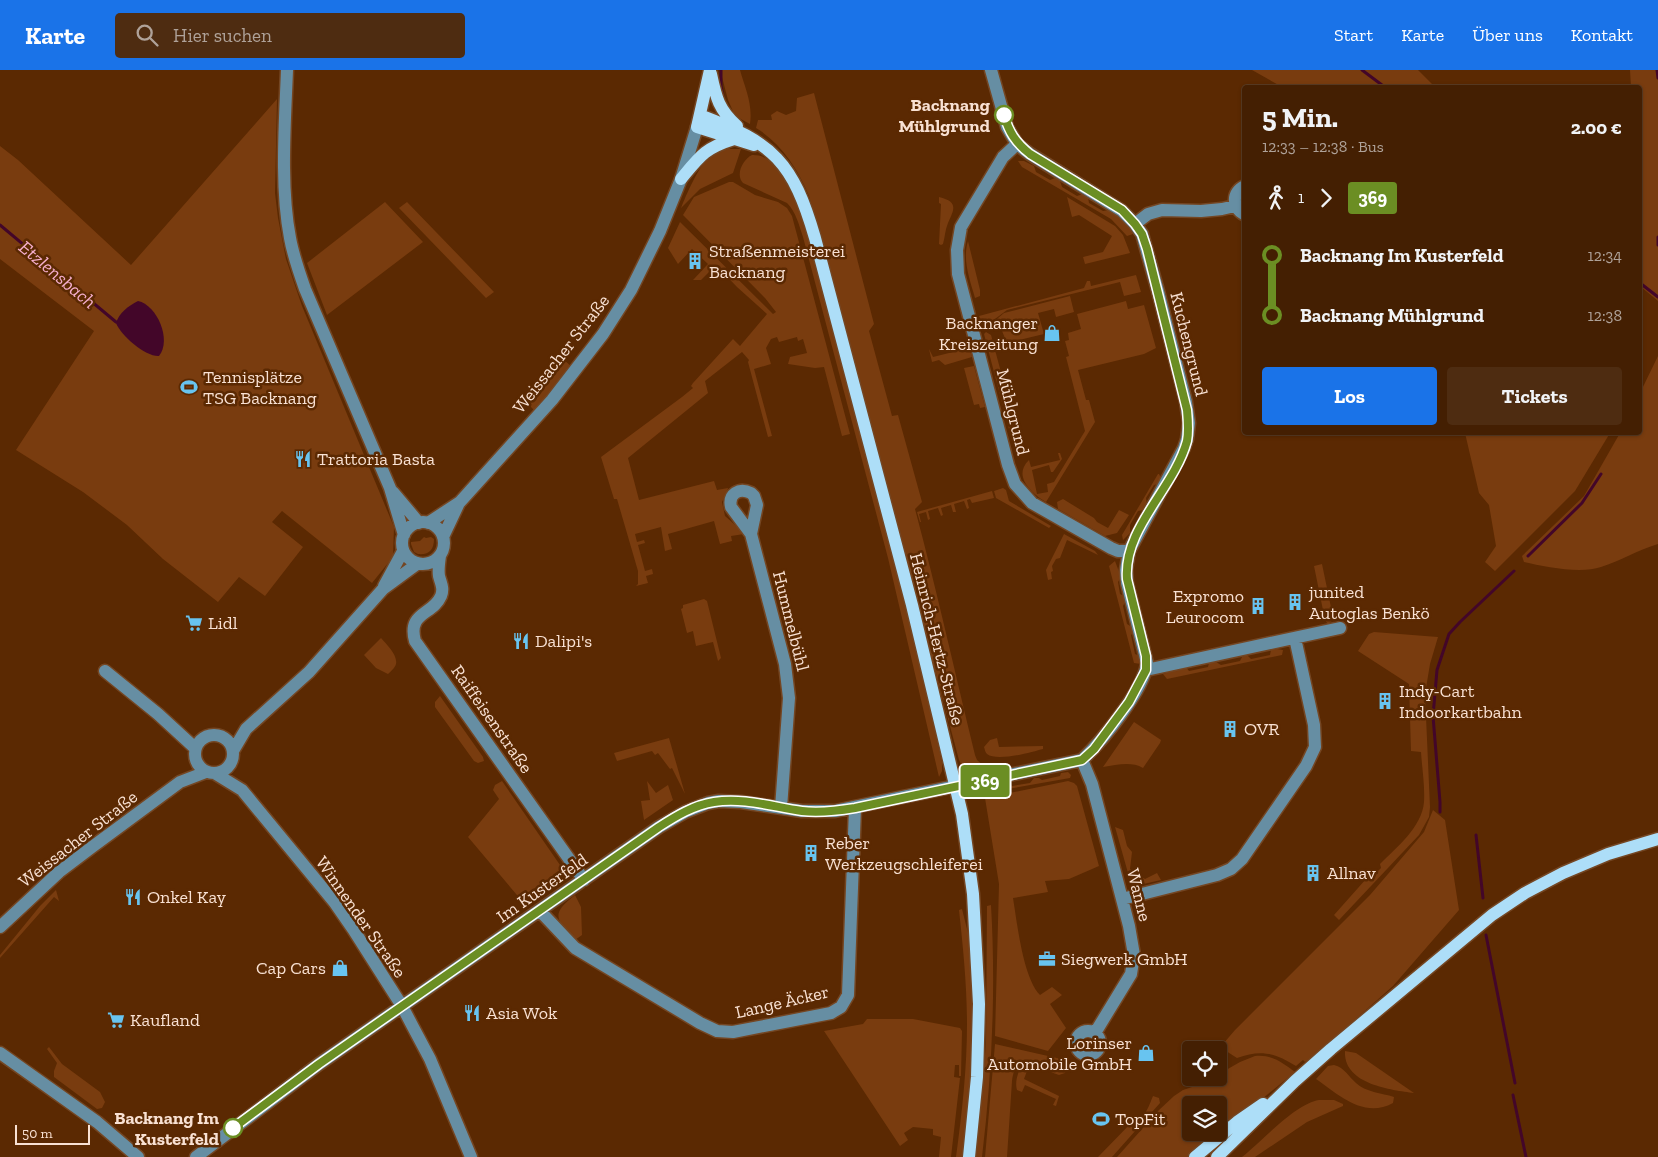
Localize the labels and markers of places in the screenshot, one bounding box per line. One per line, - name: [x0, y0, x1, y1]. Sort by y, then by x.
- place label: Backnang Mühlgrund: [898, 94, 991, 137]
- marker: Backnang Mühlgrund: [994, 105, 1014, 125]
- place label: Straßenmeisterei Backnang: [709, 240, 845, 283]
- building icon: Straßenmeisterei Backnang: [685, 251, 705, 271]
- place label: Backnanger Kreiszeitung: [939, 312, 1038, 355]
- shop icon: Backnanger Kreiszeitung: [1042, 323, 1062, 343]
- place label: Tennisplätze TSG Backnang: [203, 366, 317, 409]
- sports icon: Tennisplätze TSG Backnang: [179, 377, 199, 397]
- place label: Trattoria Basta: [317, 448, 435, 470]
- restaurant icon: Trattoria Basta: [293, 449, 313, 469]
- place label: junited Autoglas Benkö: [1308, 581, 1430, 624]
- place label: Expromo Leurocom: [1166, 585, 1244, 628]
- building icon: junited Autoglas Benkö: [1285, 592, 1305, 612]
- building icon: Expromo Leurocom: [1248, 596, 1268, 616]
- place label: Lidl: [208, 612, 238, 634]
- supermarket icon: Lidl: [184, 613, 204, 633]
- place label: Dalipi's: [535, 630, 592, 652]
- restaurant icon: Dalipi's: [511, 631, 531, 651]
- place label: Indy-Cart Indoorkartbahn: [1399, 680, 1523, 723]
- building icon: Indy-Cart Indoorkartbahn: [1375, 691, 1395, 711]
- place label: OVR: [1244, 718, 1279, 740]
- building icon: OVR: [1220, 719, 1240, 739]
- place label: Reber Werkzeugschleiferei: [825, 832, 983, 875]
- building icon: Reber Werkzeugschleiferei: [801, 843, 821, 863]
- place label: Allnav: [1327, 862, 1376, 884]
- building icon: Allnav: [1303, 863, 1323, 883]
- place label: Onkel Kay: [147, 886, 227, 908]
- restaurant icon: Onkel Kay: [123, 887, 143, 907]
- place label: Siegwerk GmbH: [1061, 948, 1188, 970]
- office icon: Siegwerk GmbH: [1037, 949, 1057, 969]
- place label: Cap Cars: [256, 957, 326, 979]
- shop icon: Cap Cars: [330, 958, 350, 978]
- place label: Asia Wok: [486, 1002, 558, 1024]
- restaurant icon: Asia Wok: [462, 1003, 482, 1023]
- place label: Kaufland: [130, 1009, 200, 1031]
- supermarket icon: Kaufland: [106, 1010, 126, 1030]
- place label: Lorinser Automobile GmbH: [987, 1032, 1132, 1075]
- shop icon: Lorinser Automobile GmbH: [1136, 1043, 1156, 1063]
- place label: Backnang Im Kusterfeld: [114, 1107, 220, 1150]
- place label: TopFit: [1115, 1108, 1166, 1130]
- sports icon: TopFit: [1091, 1109, 1111, 1129]
- marker: Backnang Im Kusterfeld: [223, 1118, 243, 1138]

